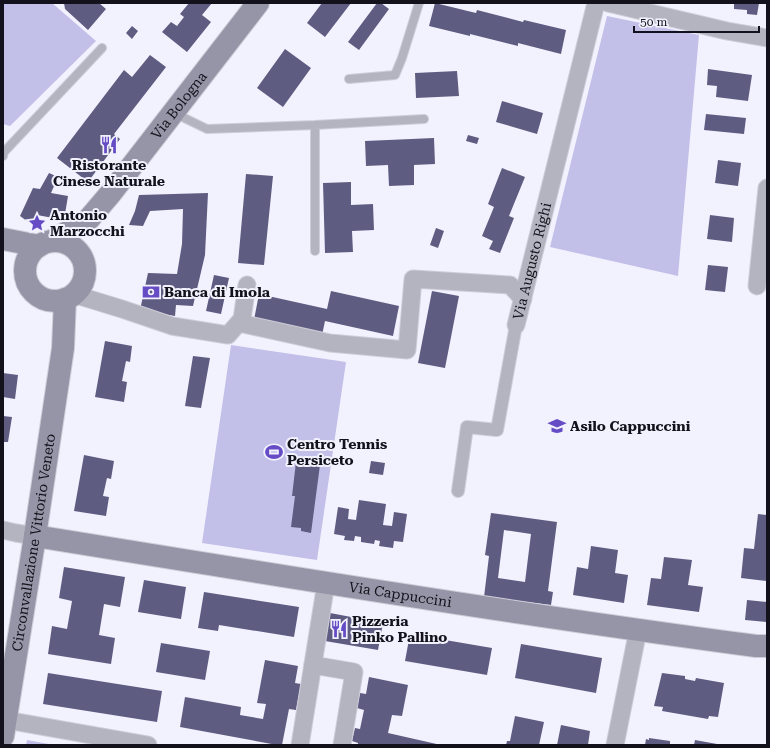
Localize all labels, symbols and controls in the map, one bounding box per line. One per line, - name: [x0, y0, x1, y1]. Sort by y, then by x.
- scale bar: [634, 8, 759, 34]
- text: 50 m: [640, 15, 667, 29]
- street label: Via Bologna: [148, 68, 210, 142]
- restaurant icon: Ristorante Cinese Naturale: [99, 135, 119, 155]
- place label: Ristorante Cinese Naturale: [53, 157, 165, 189]
- street label: Via Augusto Righi: [510, 200, 554, 321]
- place label: Antonio Marzocchi: [50, 207, 125, 239]
- place icon: Antonio Marzocchi: [27, 213, 47, 233]
- bank icon: Banca di Imola: [141, 282, 161, 302]
- place label: Banca di Imola: [164, 284, 271, 300]
- school or university icon: Asilo Cappuccini: [547, 416, 567, 436]
- place label: Asilo Cappuccini: [570, 418, 691, 434]
- street label: Circonvallazione Vittorio Veneto: [9, 432, 58, 652]
- place label: Centro Tennis Persiceto: [287, 436, 387, 468]
- sports icon: Centro Tennis Persiceto: [264, 442, 284, 462]
- street label: Via Cappuccini: [348, 579, 453, 610]
- place label: Pizzeria Pinko Pallino: [352, 613, 447, 645]
- restaurant icon: Pizzeria Pinko Pallino: [329, 619, 349, 639]

